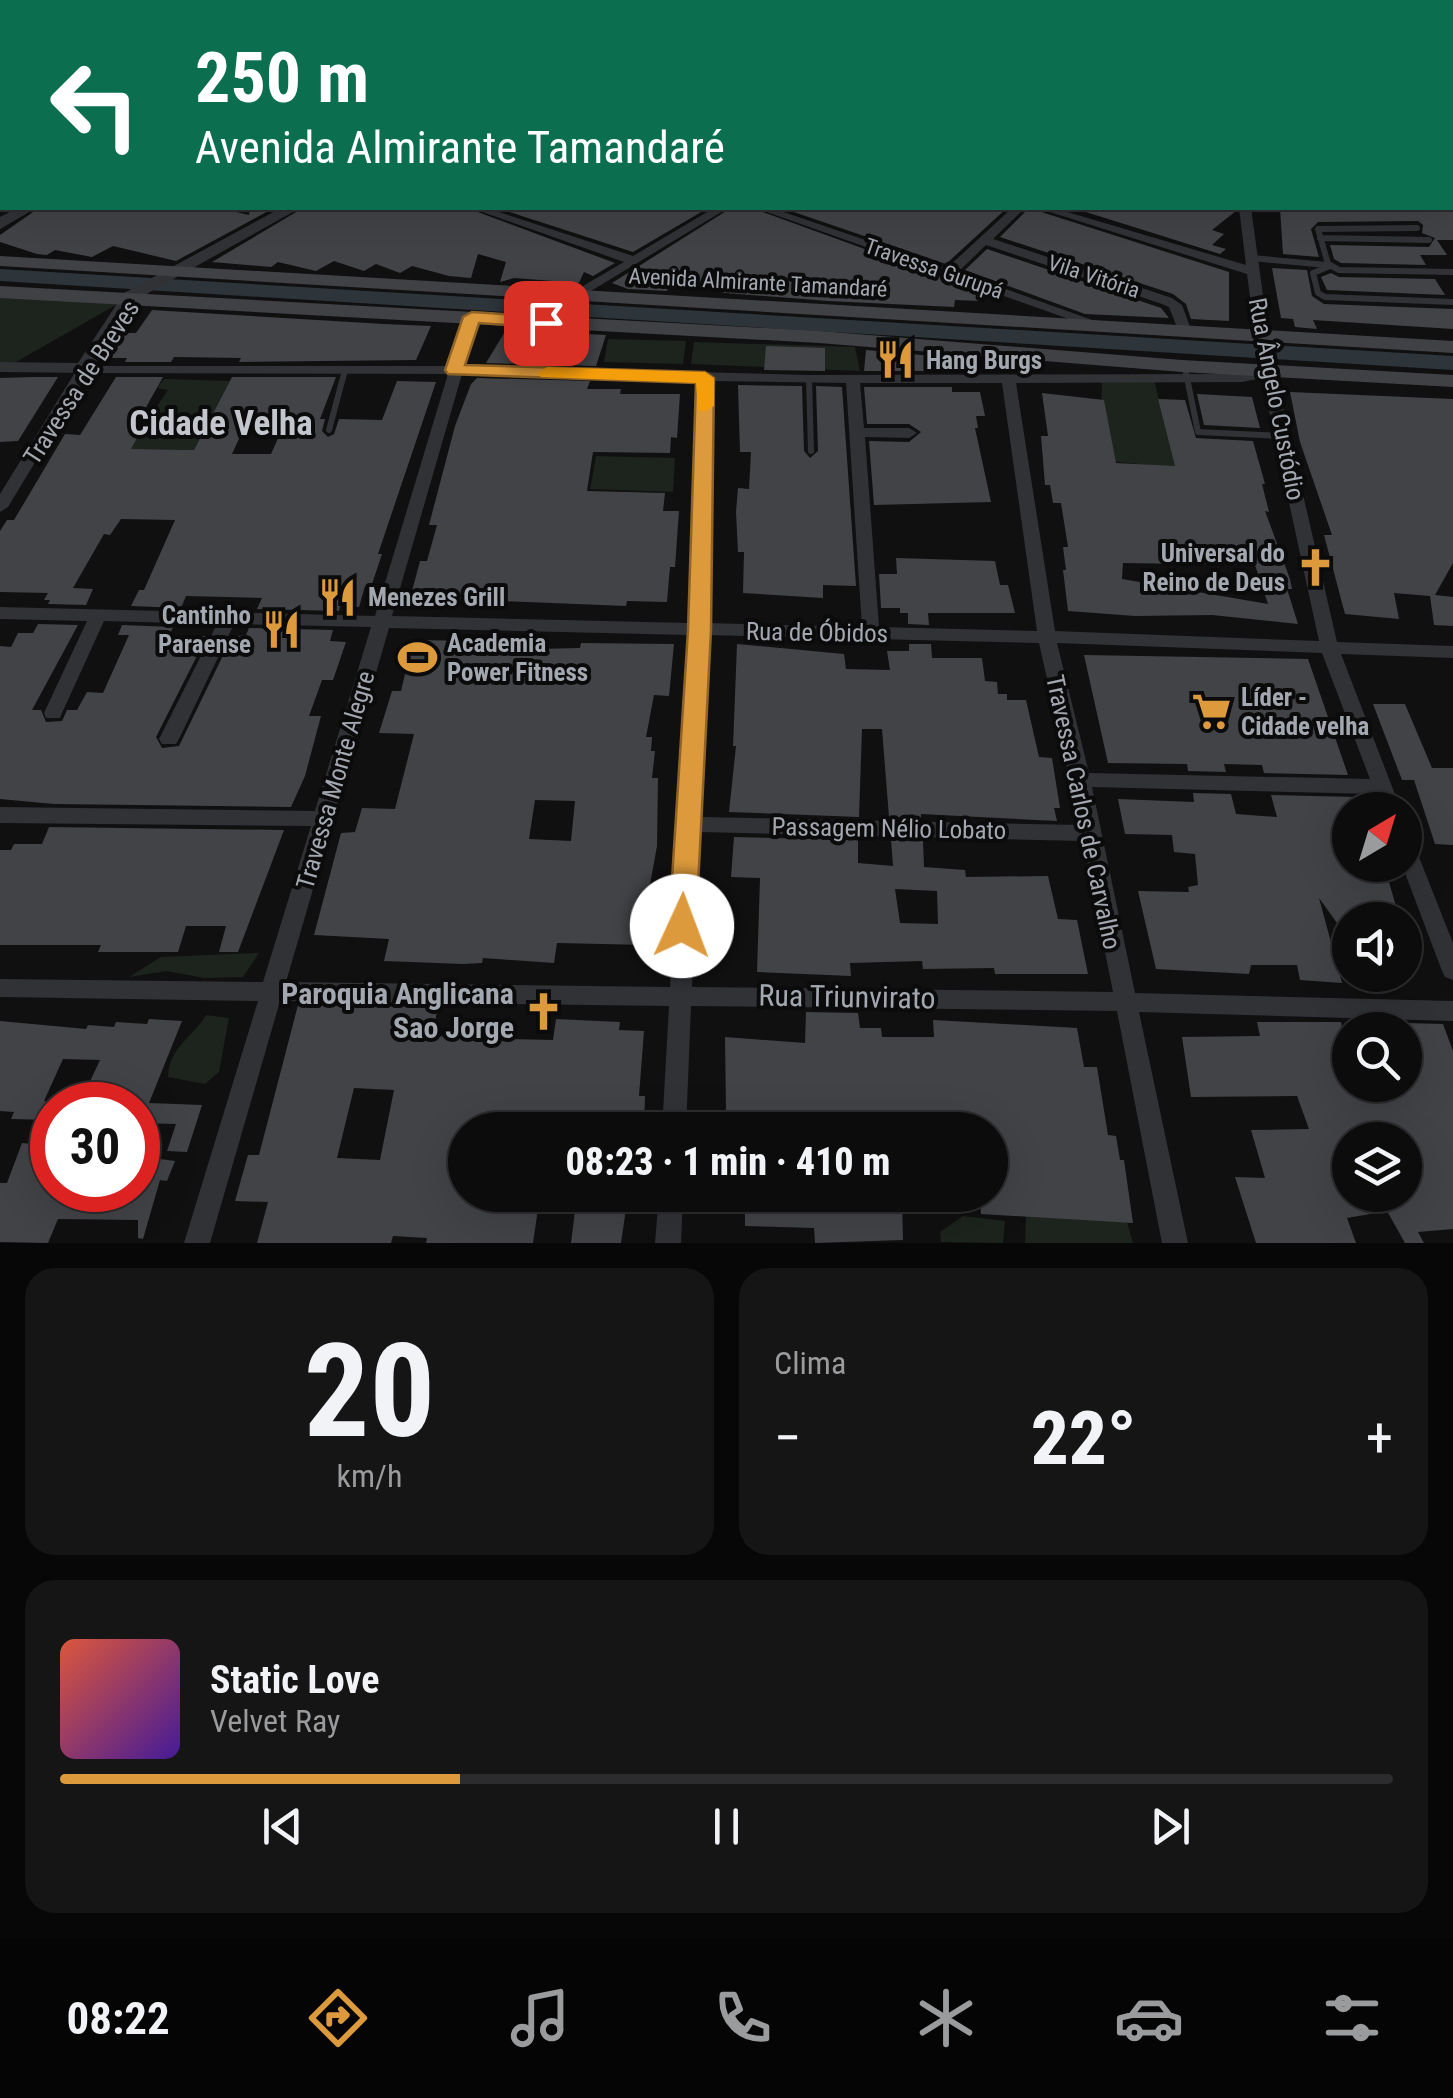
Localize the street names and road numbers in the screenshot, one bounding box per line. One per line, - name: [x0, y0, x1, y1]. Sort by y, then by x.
- street label: Travessa Gurupá: [861, 233, 1006, 304]
- street label: Vila Vitória: [1045, 250, 1143, 303]
- street label: Avenida Almirante Tamandaré: [628, 263, 888, 302]
- street label: Travessa de Breves: [18, 295, 145, 470]
- street label: Rua Ângelo Custódio: [1243, 295, 1311, 503]
- street label: Rua de Óbidos: [746, 616, 888, 648]
- street label: Travessa Monte Alegre: [290, 668, 380, 893]
- street label: Travessa Carlos de Carvalho: [1040, 672, 1127, 952]
- street label: Passagem Nélio Lobato: [772, 812, 1006, 845]
- street label: Rua Triunvirato: [758, 977, 936, 1016]

